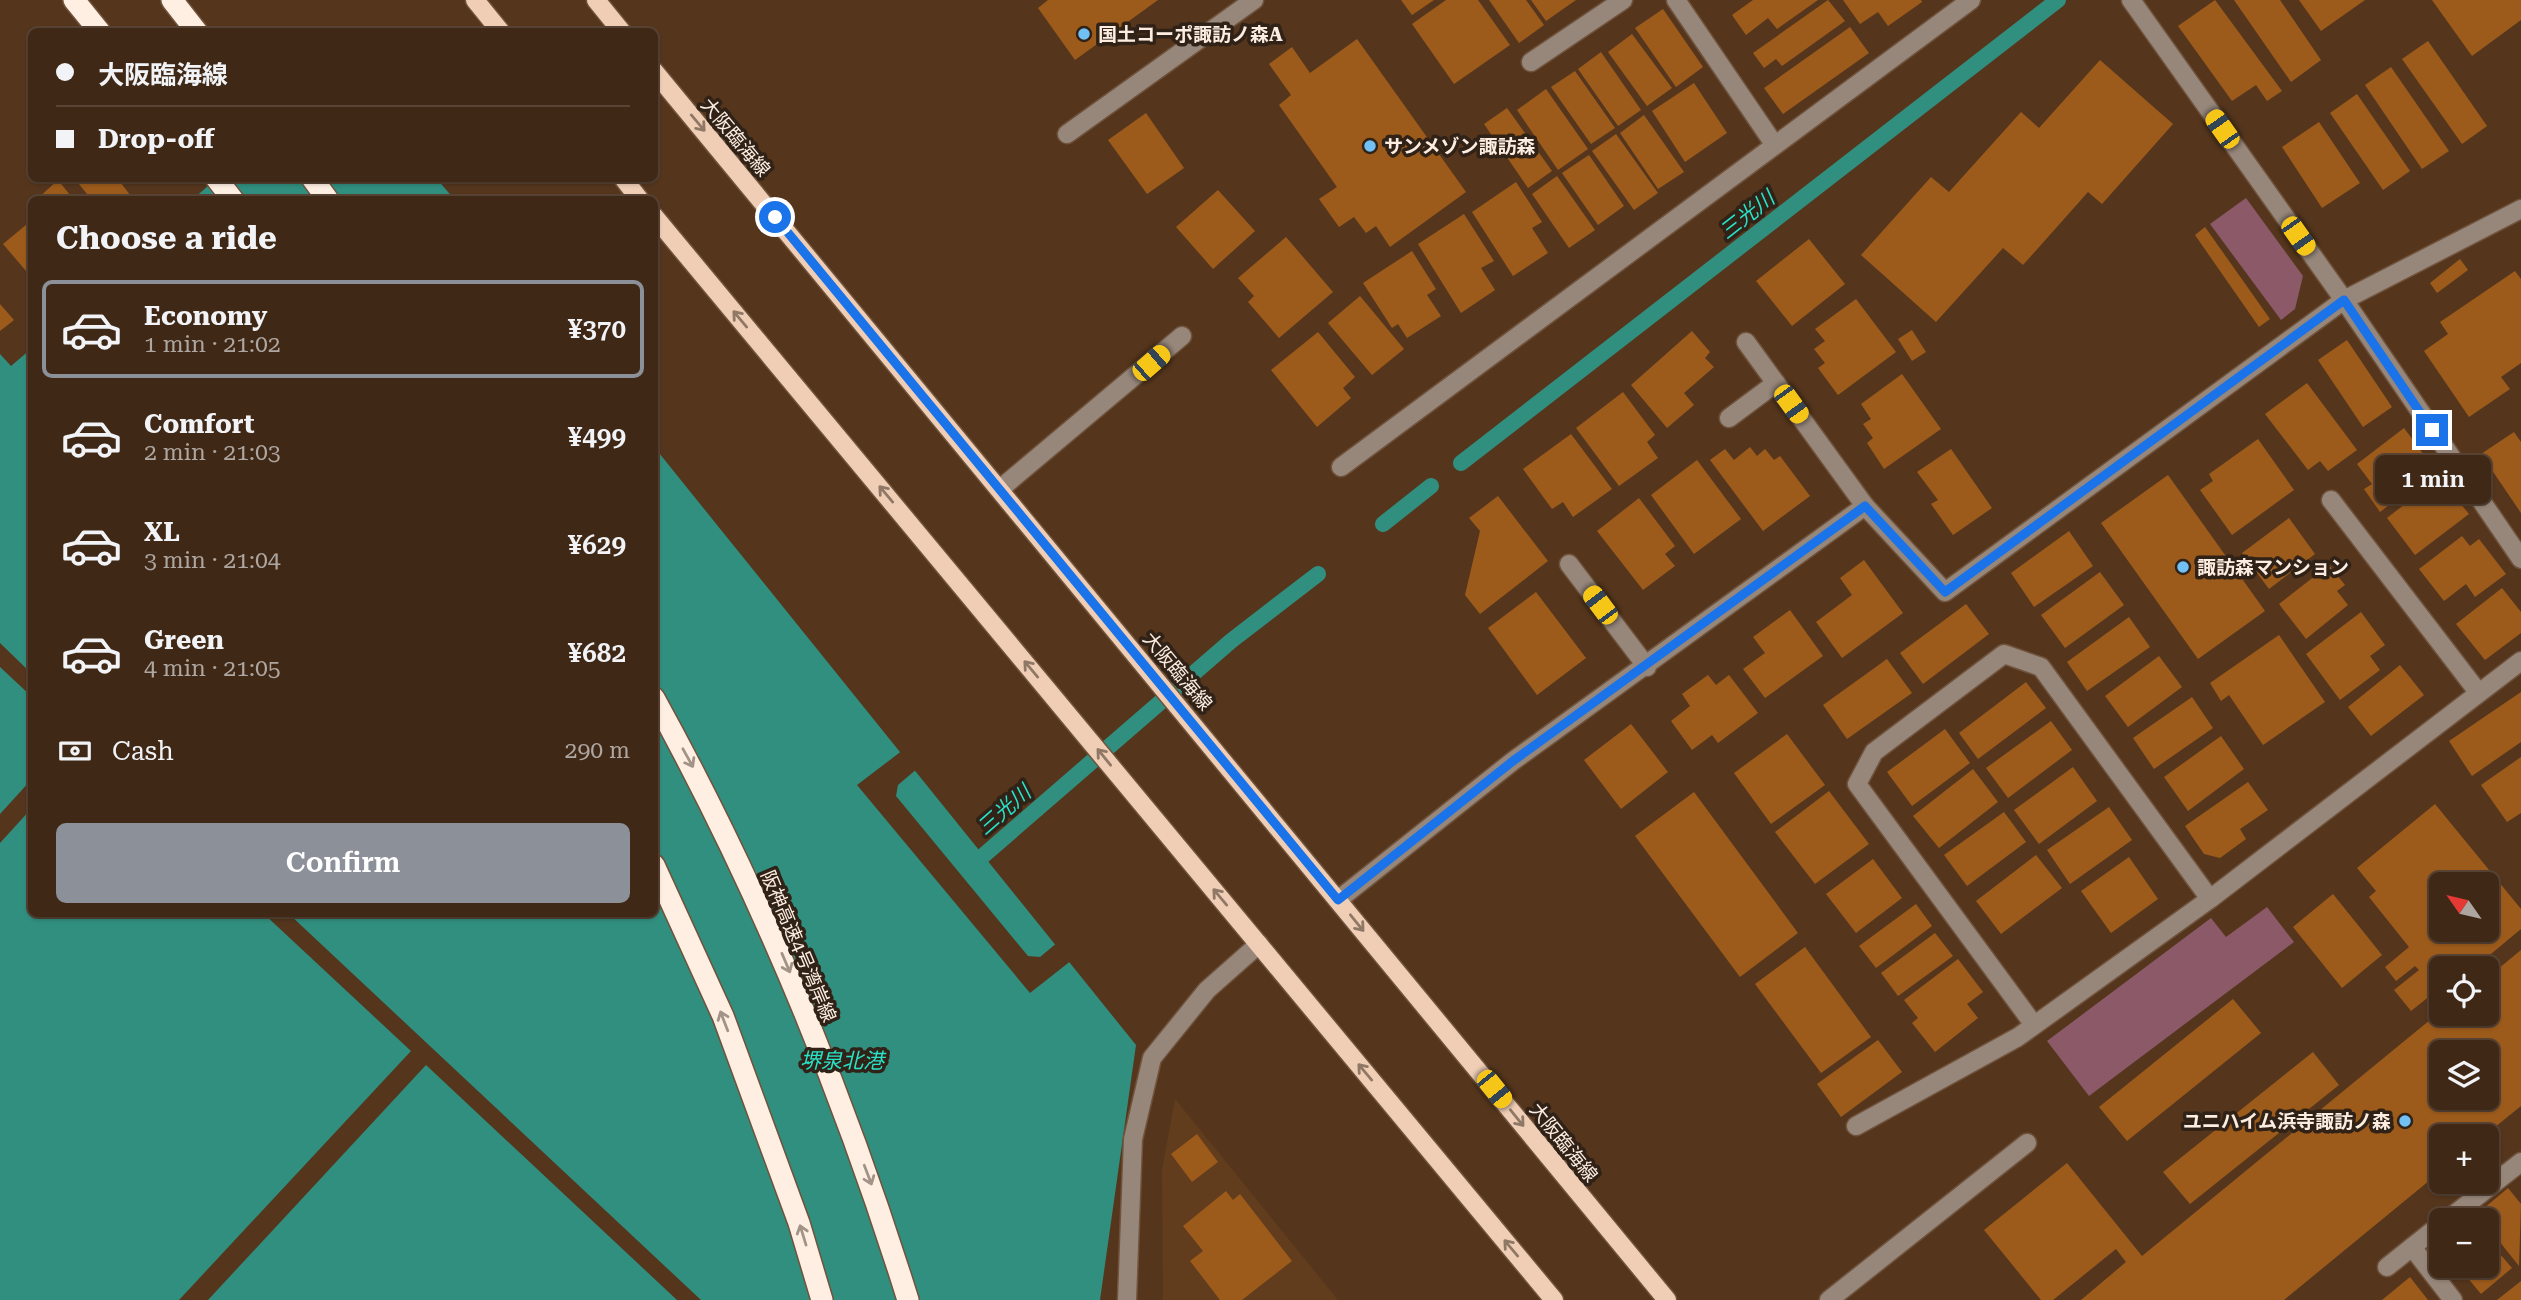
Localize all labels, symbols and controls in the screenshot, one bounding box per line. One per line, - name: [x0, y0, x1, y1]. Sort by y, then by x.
- place label: 国土コーポ諏訪ノ森A: [1098, 23, 1283, 46]
- marker: 国土コーポ諏訪ノ森A: [1076, 26, 1092, 42]
- text: 大阪臨海線: [98, 60, 228, 90]
- street label: 大阪臨海線: [696, 94, 775, 181]
- car: [2202, 106, 2243, 152]
- one-way arrow: [690, 114, 706, 132]
- text: Drop-off: [98, 124, 214, 154]
- place label: サンメゾン諏訪森: [1384, 135, 1535, 158]
- marker: サンメゾン諏訪森: [1362, 138, 1378, 154]
- water label: 三光川: [1715, 185, 1781, 244]
- route start: [759, 201, 791, 233]
- car: [2278, 213, 2319, 259]
- text: Choose a ride: [56, 219, 277, 257]
- icon: car: [60, 298, 123, 361]
- text: Economy: [144, 301, 267, 331]
- one-way arrow: [732, 311, 748, 329]
- text: ¥370: [568, 314, 626, 344]
- text: 1 min · 21:02: [144, 331, 281, 358]
- car: [1129, 341, 1174, 385]
- car: [1771, 381, 1812, 427]
- icon: car: [60, 406, 123, 469]
- text: Comfort: [144, 409, 254, 439]
- route end: [2416, 414, 2448, 446]
- text: ¥499: [568, 422, 626, 452]
- text: 2 min · 21:03: [144, 439, 281, 466]
- callout: 1 min: [2374, 454, 2490, 504]
- text: 1 min: [2401, 466, 2465, 493]
- one-way arrow: [878, 486, 893, 504]
- icon: car: [60, 514, 123, 577]
- text: XL: [144, 517, 180, 547]
- text: ¥629: [568, 530, 626, 560]
- text: 3 min · 21:04: [144, 547, 281, 574]
- place label: 諏訪森マンション: [2197, 556, 2349, 579]
- marker: 諏訪森マンション: [2175, 559, 2191, 575]
- car: [1579, 582, 1622, 628]
- icon: car: [60, 622, 123, 685]
- text: Green: [144, 625, 224, 655]
- street label: 大阪臨海線: [1138, 628, 1217, 715]
- text: ¥682: [568, 638, 626, 668]
- text: 4 min · 21:05: [144, 655, 281, 682]
- one-way arrow: [1023, 661, 1039, 679]
- icon: cash: [56, 732, 94, 770]
- text: Cash: [112, 736, 174, 766]
- text: 290 m: [565, 737, 630, 764]
- one-way arrow: [681, 747, 695, 768]
- one-way arrow: [1096, 749, 1111, 767]
- water label: 三光川: [972, 779, 1037, 840]
- button: Confirm: [56, 823, 630, 903]
- street label: 阪神高速4号湾岸線: [756, 867, 841, 1026]
- north arrow: [2429, 872, 2499, 942]
- map controls: [2429, 872, 2499, 1278]
- one-way arrow: [1212, 889, 1228, 907]
- one-way arrow: [1350, 914, 1365, 932]
- one-way arrow: [780, 952, 793, 974]
- button: locate: [2429, 956, 2499, 1026]
- one-way arrow: [717, 1011, 730, 1032]
- button: layers: [2429, 1040, 2499, 1110]
- water label: 堺泉北港: [800, 1049, 887, 1073]
- one-way arrow: [1357, 1064, 1373, 1082]
- car: [1473, 1066, 1516, 1112]
- street label: 大阪臨海線: [1525, 1098, 1602, 1186]
- one-way arrow: [1510, 1108, 1525, 1126]
- place label: ユニハイム浜寺諏訪ノ森: [2183, 1110, 2391, 1133]
- marker: ユニハイム浜寺諏訪ノ森: [2397, 1113, 2413, 1129]
- button: +: [2429, 1124, 2499, 1194]
- one-way arrow: [862, 1164, 875, 1186]
- button: −: [2429, 1208, 2499, 1278]
- one-way arrow: [795, 1224, 808, 1246]
- one-way arrow: [1503, 1239, 1518, 1257]

